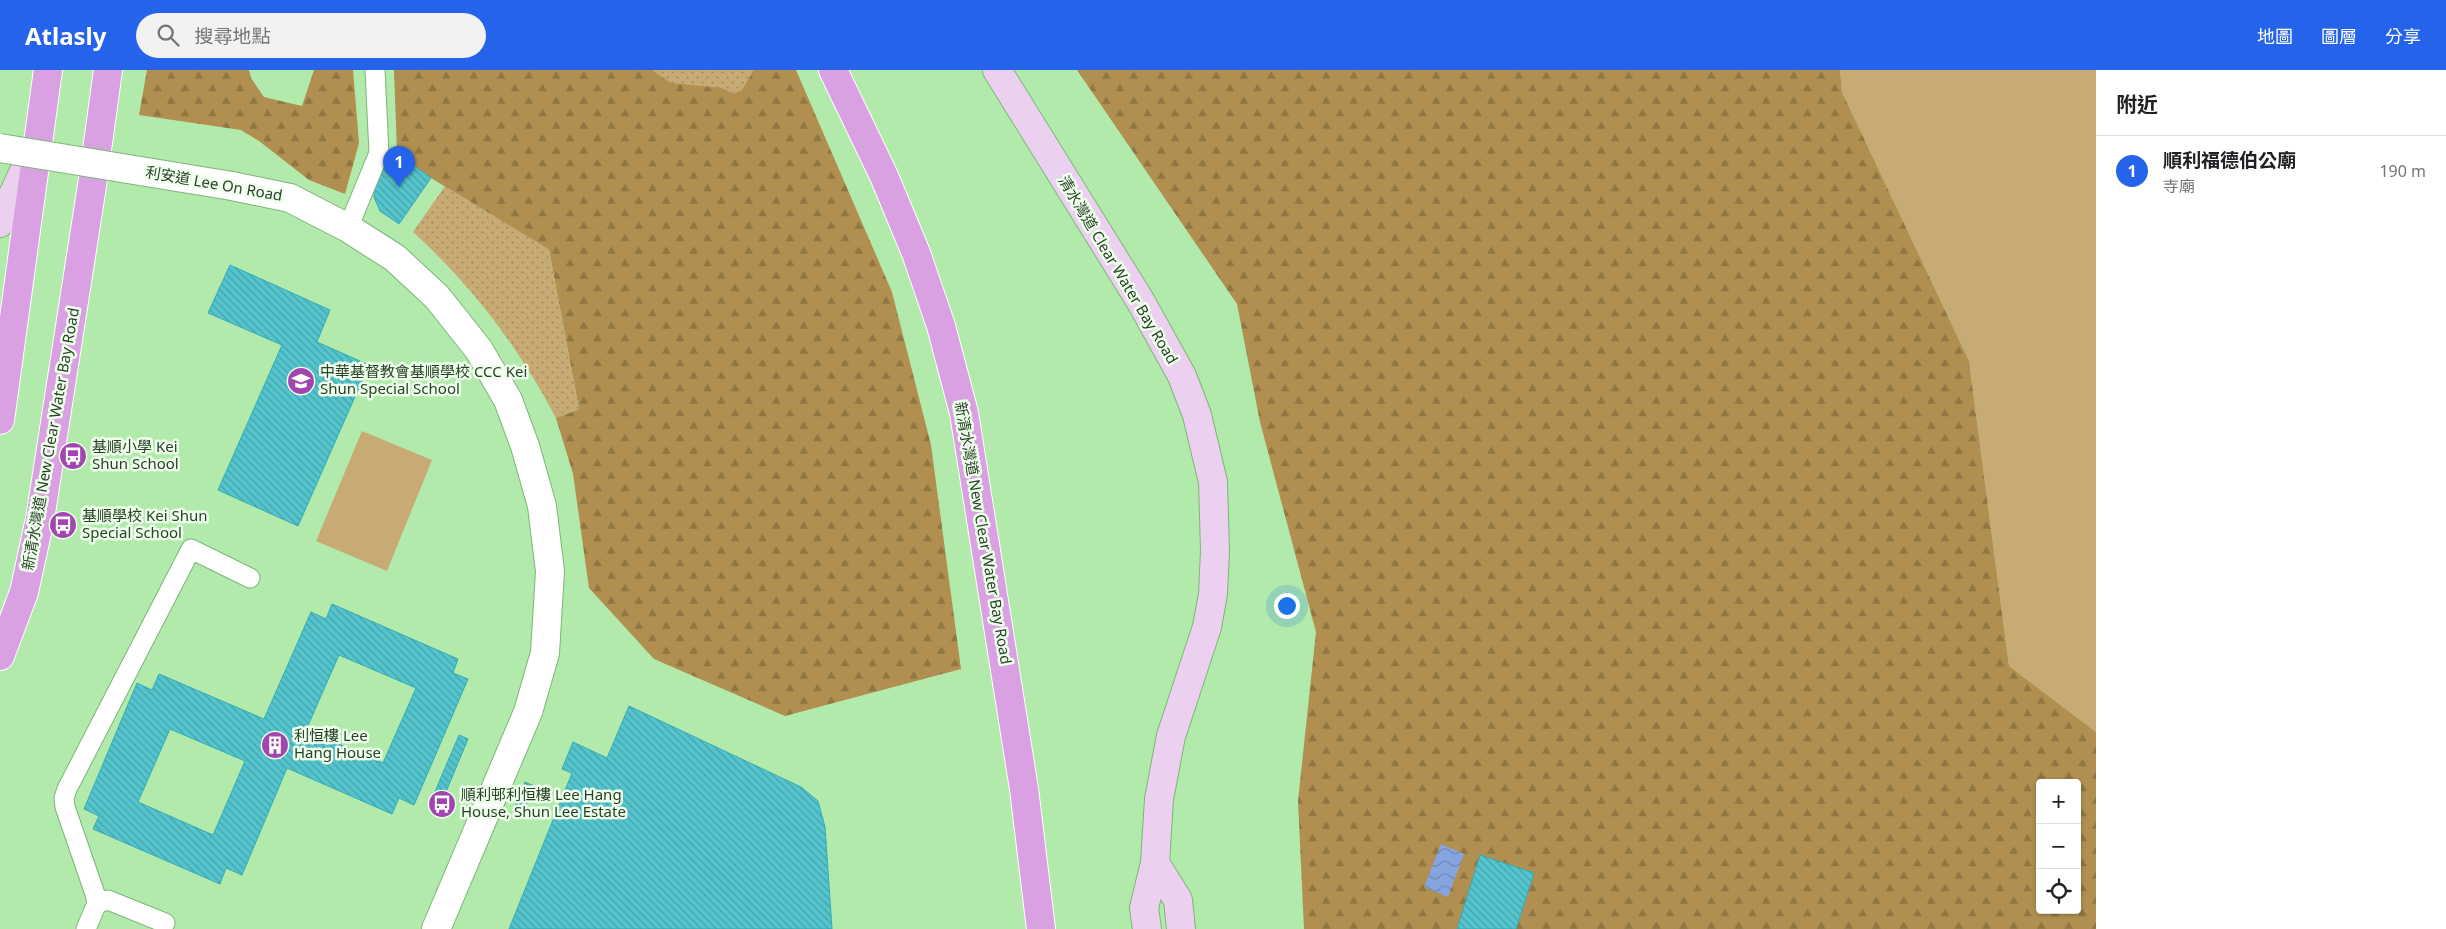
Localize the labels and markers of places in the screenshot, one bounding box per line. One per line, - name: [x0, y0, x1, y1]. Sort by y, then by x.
- pin: 1: [383, 146, 415, 187]
- place label: 中華基督教會基順學校 CCC Kei Shun Special School: [320, 361, 527, 398]
- school or university icon: 中華基督教會基順學校 CCC Kei Shun Special School: [286, 366, 316, 396]
- place label: 基順小學 Kei Shun School: [92, 436, 179, 473]
- bus stop icon: 基順小學 Kei Shun School: [58, 441, 88, 471]
- place label: 基順學校 Kei Shun Special School: [82, 505, 207, 542]
- bus stop icon: 基順學校 Kei Shun Special School: [48, 510, 78, 540]
- place label: 利恒樓 Lee Hang House: [294, 725, 381, 762]
- building icon: 利恒樓 Lee Hang House: [260, 730, 290, 760]
- place label: 順利邨利恒樓 Lee Hang House, Shun Lee Estate: [461, 784, 626, 821]
- bus stop icon: 順利邨利恒樓 Lee Hang House, Shun Lee Estate: [427, 789, 457, 819]

